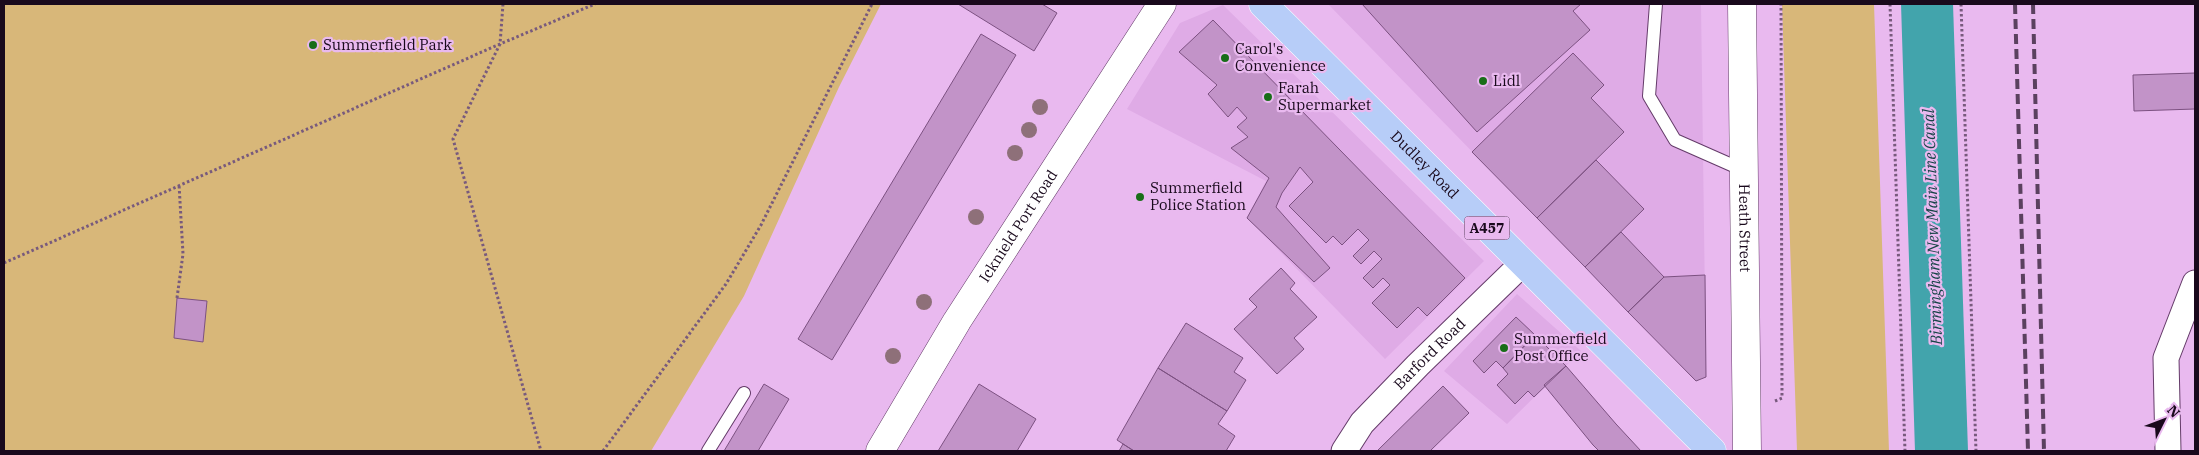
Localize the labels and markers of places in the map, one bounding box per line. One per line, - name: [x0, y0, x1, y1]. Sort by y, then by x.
- place label: Summerfield Park: [323, 35, 452, 54]
- marker: Summerfield Park: [307, 39, 319, 51]
- place label: Carol's Convenience: [1235, 39, 1326, 75]
- marker: Carol's Convenience: [1219, 52, 1231, 64]
- place label: Lidl: [1493, 71, 1520, 90]
- marker: Lidl: [1477, 75, 1489, 87]
- place label: Farah Supermarket: [1278, 78, 1371, 114]
- marker: Farah Supermarket: [1262, 91, 1274, 103]
- place label: Summerfield Police Station: [1150, 178, 1247, 214]
- marker: Summerfield Police Station: [1134, 191, 1146, 203]
- place label: Summerfield Post Office: [1514, 329, 1607, 365]
- marker: Summerfield Post Office: [1498, 342, 1510, 354]

